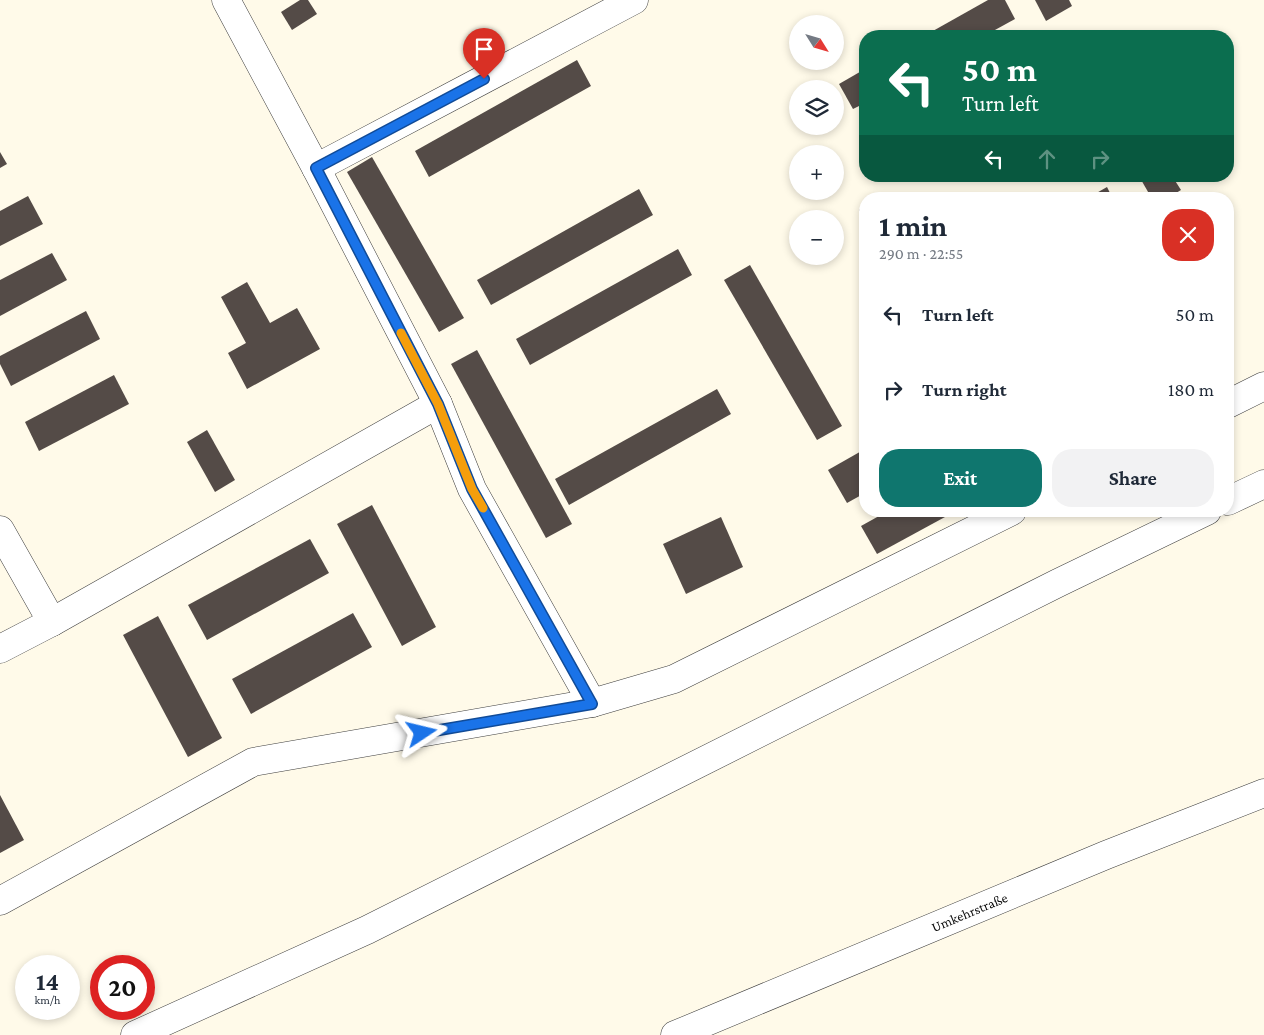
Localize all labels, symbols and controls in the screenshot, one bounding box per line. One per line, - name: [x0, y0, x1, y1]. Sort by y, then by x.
- north arrow: [789, 15, 844, 70]
- map controls: [789, 15, 844, 265]
- pin: [463, 28, 505, 79]
- icon: arrive: [470, 35, 498, 63]
- icon: left: [879, 50, 944, 115]
- text: 50 m: [962, 50, 1037, 89]
- button: layers: [789, 80, 844, 135]
- text: Turn left: [962, 91, 1039, 116]
- button: +: [789, 145, 844, 200]
- icon: left: [980, 145, 1008, 173]
- icon: ahead: [1033, 145, 1061, 173]
- icon: right: [1086, 145, 1114, 173]
- text: 1 min: [879, 209, 947, 242]
- button: close: [1162, 209, 1214, 261]
- button: −: [789, 210, 844, 265]
- text: 290 m · 22:55: [879, 245, 963, 262]
- icon: left: [879, 301, 907, 329]
- text: Turn left: [922, 304, 994, 325]
- text: 50 m: [1175, 304, 1214, 325]
- icon: right: [879, 376, 907, 404]
- text: Turn right: [922, 379, 1007, 400]
- text: 180 m: [1168, 379, 1214, 400]
- button: Exit: [879, 449, 1042, 507]
- button: Share: [1052, 449, 1214, 507]
- position arrow: [395, 706, 447, 758]
- street label: Umkehrstraße: [929, 889, 1010, 935]
- speed limit sign: 20: [90, 955, 155, 1020]
- text: 14: [36, 968, 59, 995]
- text: km/h: [35, 993, 60, 1007]

